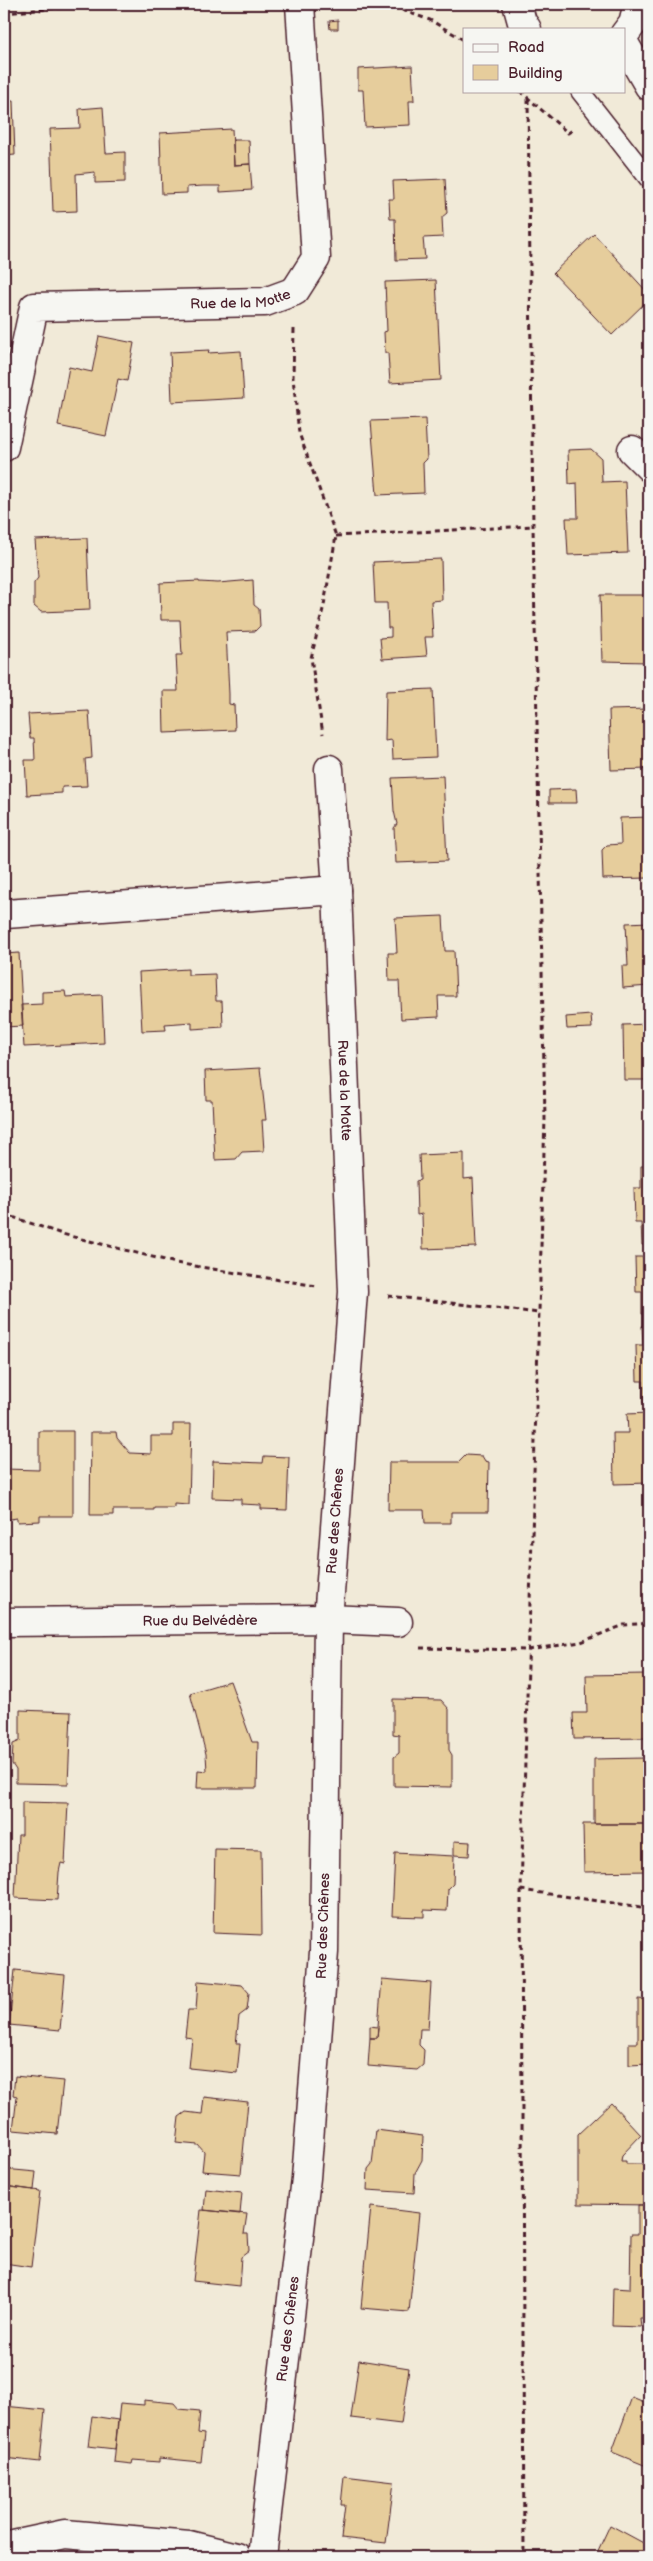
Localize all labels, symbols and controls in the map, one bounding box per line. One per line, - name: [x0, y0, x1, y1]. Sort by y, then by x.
- legend: [463, 28, 626, 92]
- text: Road: [508, 38, 544, 57]
- text: Building: [508, 64, 563, 83]
- street label: Rue de la Motte: [190, 285, 293, 312]
- street label: Rue de la Motte: [334, 1039, 355, 1141]
- street label: Rue des Chênes: [323, 1467, 347, 1575]
- street label: Rue du Belvédère: [142, 1611, 258, 1629]
- street label: Rue des Chênes: [313, 1873, 333, 1979]
- street label: Rue des Chênes: [273, 2275, 303, 2383]

